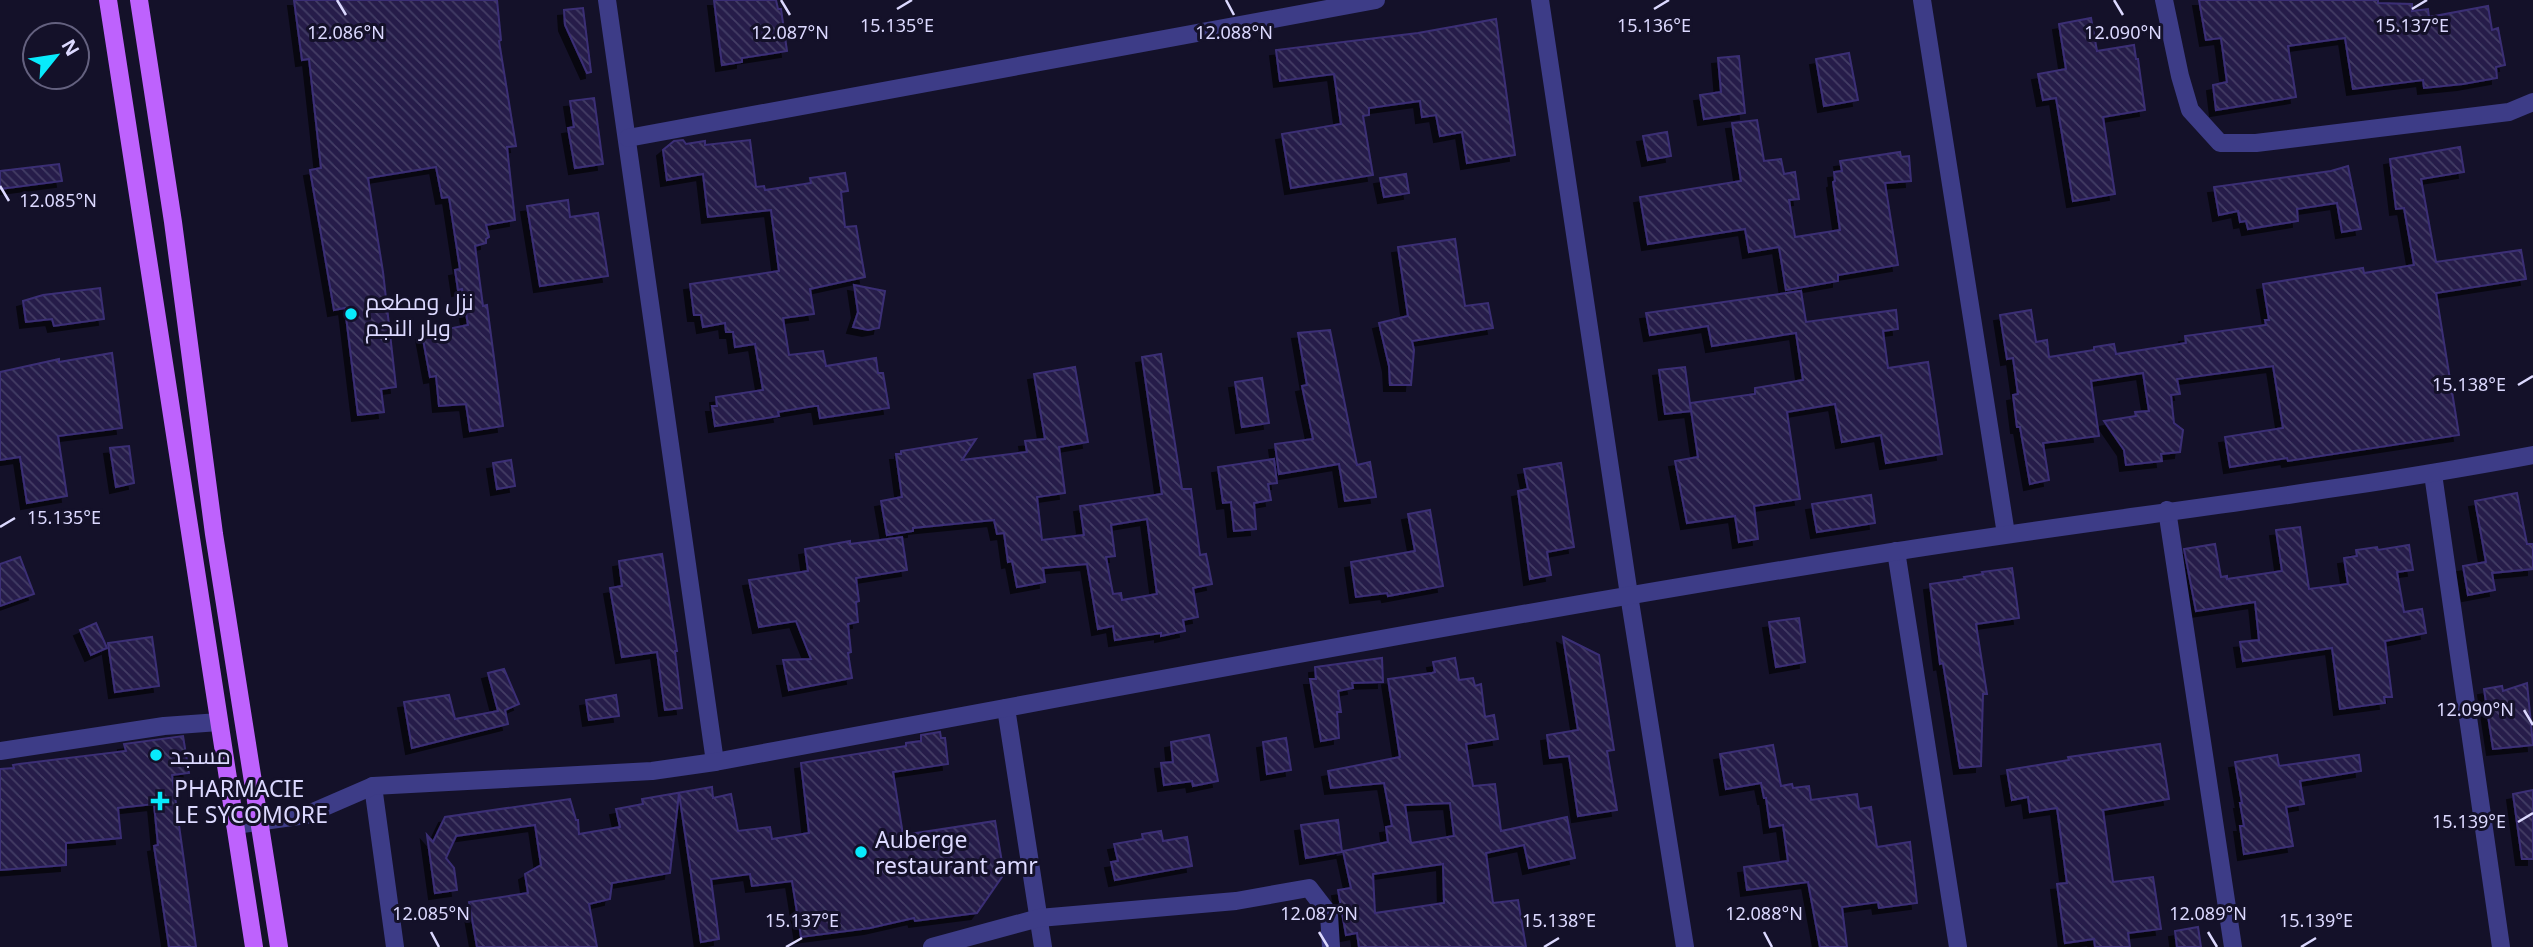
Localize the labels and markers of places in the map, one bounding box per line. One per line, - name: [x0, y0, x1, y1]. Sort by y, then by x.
- place label: نزل ومطعم وبار النجم: [365, 285, 474, 344]
- marker: نزل ومطعم وبار النجم: [343, 306, 359, 322]
- place label: مسجد: [170, 739, 231, 771]
- marker: مسجد: [148, 747, 164, 763]
- place label: PHARMACIE LE SYCOMORE: [174, 772, 328, 830]
- marker: PHARMACIE LE SYCOMORE: [152, 793, 168, 809]
- place label: Auberge restaurant amr: [875, 823, 1038, 881]
- marker: Auberge restaurant amr: [853, 844, 869, 860]

